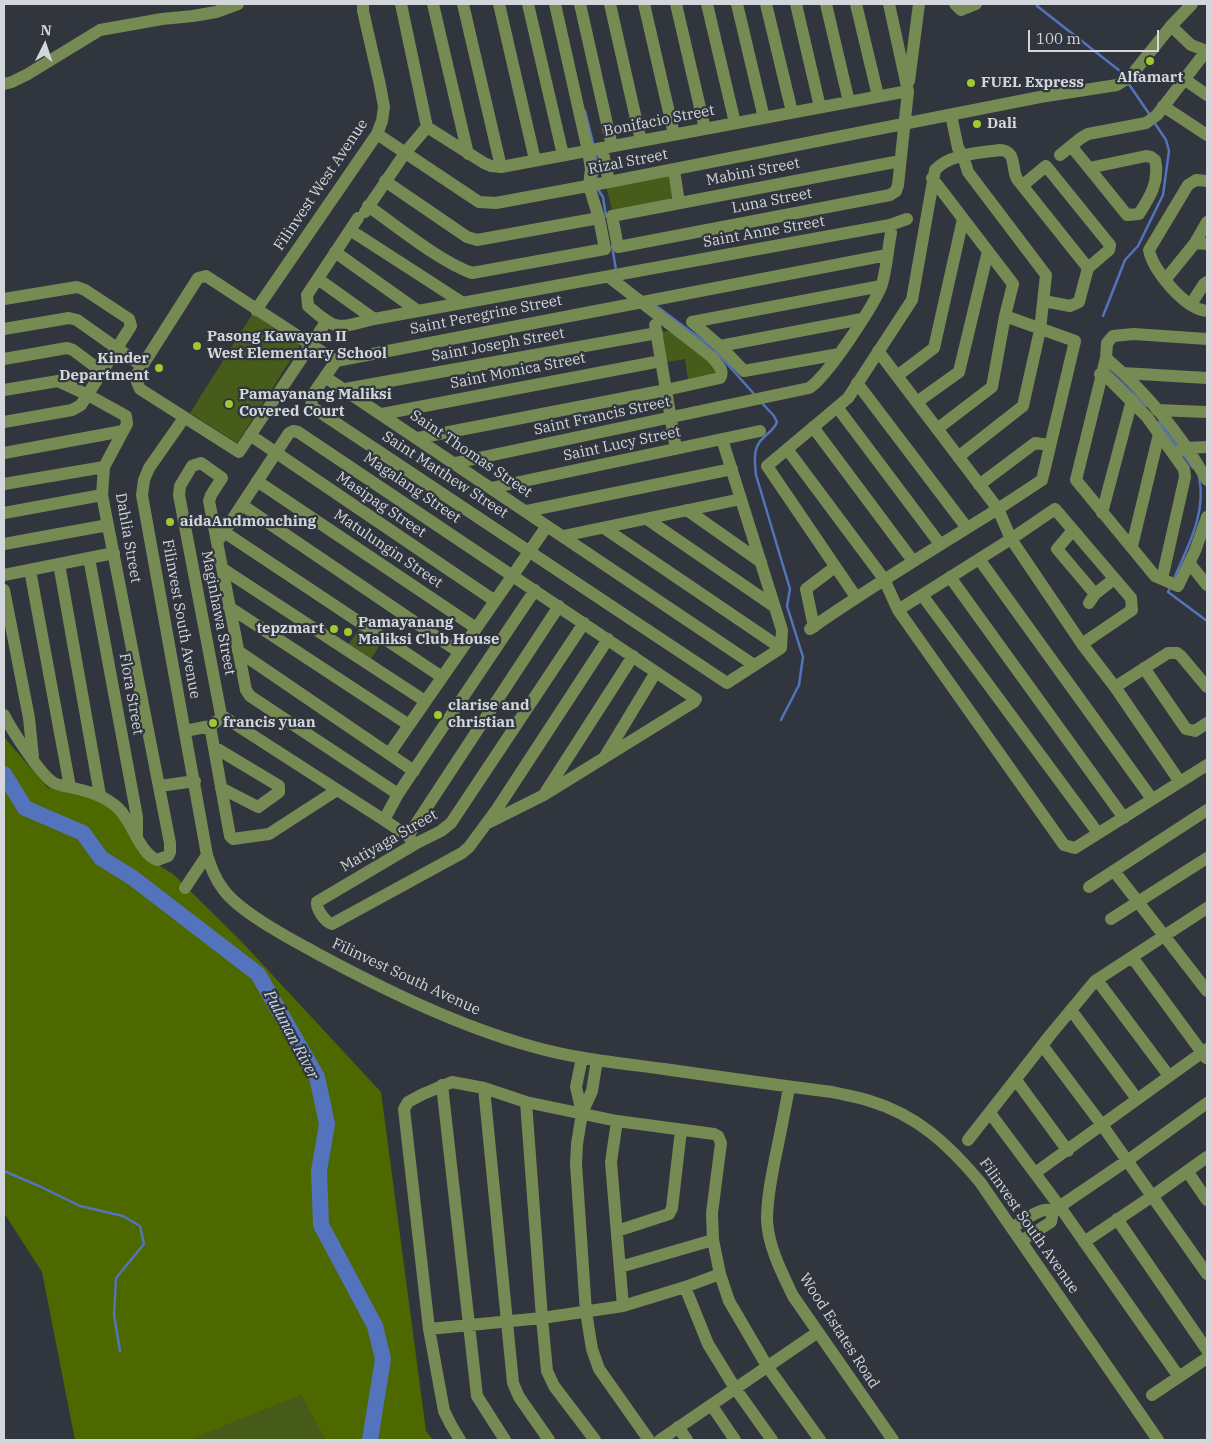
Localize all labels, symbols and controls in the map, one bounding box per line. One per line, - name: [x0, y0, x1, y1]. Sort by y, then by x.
- north arrow: [20, 20, 70, 70]
- scale bar: [1031, 20, 1162, 52]
- text: N: [40, 21, 52, 39]
- text: 100 m: [1036, 29, 1081, 48]
- marker: Alfamart: [1144, 55, 1156, 67]
- place label: Alfamart: [1117, 69, 1183, 87]
- place label: FUEL Express: [981, 74, 1084, 92]
- marker: FUEL Express: [965, 77, 977, 89]
- street label: Bonifacio Street: [602, 101, 716, 141]
- place label: Dali: [987, 115, 1017, 133]
- street label: Filinvest West Avenue: [270, 116, 372, 254]
- marker: Dali: [971, 118, 983, 130]
- street label: Rizal Street: [587, 145, 669, 179]
- street label: Mabini Street: [705, 154, 801, 190]
- street label: Luna Street: [730, 184, 814, 218]
- street label: Saint Anne Street: [702, 212, 826, 252]
- street label: Saint Peregrine Street: [408, 291, 564, 339]
- street label: Saint Joseph Street: [430, 324, 566, 366]
- place label: Pasong Kawayan II West Elementary School: [207, 328, 387, 363]
- marker: Pasong Kawayan II West Elementary School: [191, 340, 203, 352]
- street label: Saint Monica Street: [449, 349, 587, 393]
- place label: Kinder Department: [59, 350, 149, 385]
- marker: Kinder Department: [153, 362, 165, 374]
- place label: Pamayanang Maliksi Covered Court: [239, 386, 392, 421]
- street label: Saint Francis Street: [532, 393, 672, 439]
- marker: Pamayanang Maliksi Covered Court: [223, 398, 235, 410]
- street label: Saint Thomas Street: [407, 407, 535, 501]
- street label: Saint Lucy Street: [562, 423, 682, 465]
- street label: Saint Matthew Street: [379, 428, 511, 522]
- street label: Magalang Street: [360, 449, 464, 527]
- street label: Masipag Street: [333, 468, 429, 542]
- street label: Dahlia Street: [111, 492, 145, 584]
- street label: Matulungin Street: [330, 506, 446, 592]
- place label: aidaAndmonching: [180, 513, 316, 531]
- marker: aidaAndmonching: [164, 516, 176, 528]
- street label: Filinvest South Avenue: [158, 538, 204, 700]
- street label: Maginhawa Street: [197, 549, 239, 677]
- place label: Pamayanang Maliksi Club House: [358, 614, 499, 649]
- place label: tepzmart: [256, 620, 324, 638]
- marker: tepzmart: [328, 623, 340, 635]
- marker: Pamayanang Maliksi Club House: [342, 626, 354, 638]
- street label: Flora Street: [115, 652, 147, 736]
- place label: clarise and christian: [448, 697, 529, 732]
- marker: clarise and christian: [432, 709, 444, 721]
- place label: francis yuan: [223, 714, 316, 732]
- marker: francis yuan: [207, 717, 219, 729]
- street label: Matiyaga Street: [337, 806, 441, 876]
- street label: Filinvest South Avenue: [329, 935, 483, 1019]
- water label: Pulunan River: [259, 987, 323, 1083]
- street label: Filinvest South Avenue: [975, 1155, 1083, 1297]
- street label: Wood Estates Road: [795, 1270, 883, 1392]

